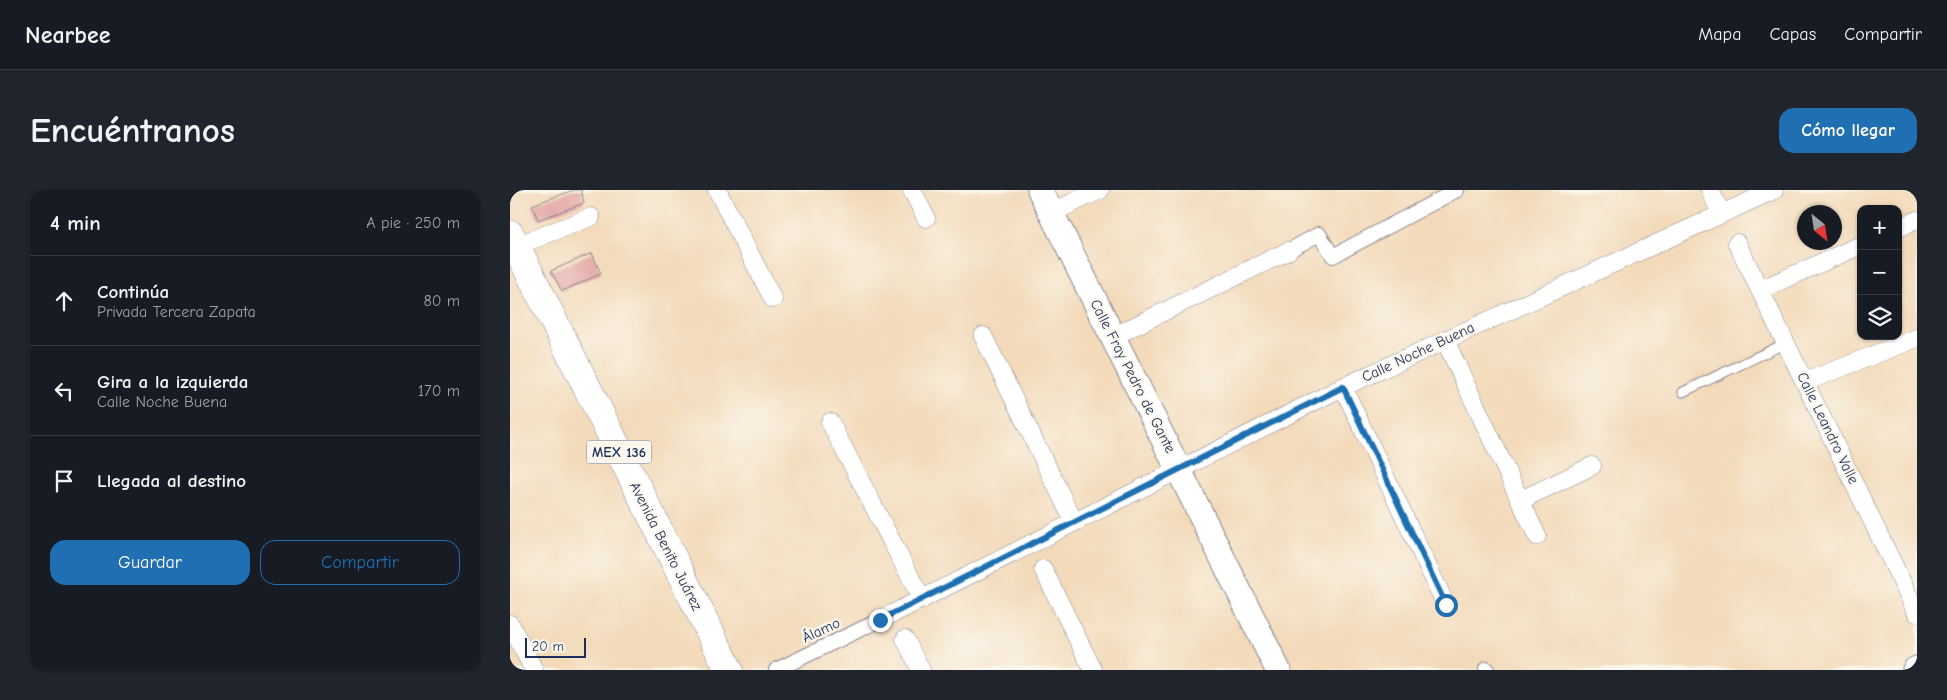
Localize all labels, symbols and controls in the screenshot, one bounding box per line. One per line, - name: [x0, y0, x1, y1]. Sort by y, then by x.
- text: Nearbee: [25, 21, 110, 49]
- text: Mapa: [1698, 24, 1741, 45]
- text: Capas: [1769, 24, 1816, 45]
- text: Compartir: [1844, 24, 1922, 45]
- button: Cómo llegar: [1779, 108, 1917, 153]
- text: Encuéntranos: [30, 110, 235, 151]
- north arrow: [1797, 205, 1842, 250]
- map controls: [1857, 205, 1902, 340]
- button: +: [1857, 205, 1902, 250]
- text: 4 min: [50, 211, 101, 235]
- text: A pie · 250 m: [366, 214, 460, 232]
- button: −: [1857, 250, 1902, 295]
- text: Continúa: [97, 281, 169, 303]
- icon: ahead: [50, 287, 78, 315]
- text: 80 m: [423, 292, 460, 310]
- button: layers: [1857, 295, 1902, 340]
- street label: Calle Fray Pedro de Gante: [1086, 296, 1180, 456]
- text: Privada Tercera Zapata: [97, 303, 256, 321]
- street label: Calle Noche Buena: [1359, 318, 1477, 386]
- street label: Calle Leandro Valle: [1793, 369, 1863, 487]
- text: Gira a la izquierda: [97, 371, 248, 393]
- icon: left: [50, 377, 78, 405]
- text: 170 m: [418, 382, 460, 400]
- text: Calle Noche Buena: [97, 393, 227, 411]
- road number: MEX 136: [586, 440, 652, 464]
- icon: arrive: [50, 467, 78, 495]
- text: Llegada al destino: [97, 470, 246, 492]
- street label: Avenida Benito Juárez: [626, 479, 706, 614]
- button: Guardar: [50, 540, 250, 585]
- button: Compartir: [260, 540, 460, 585]
- route start: [1435, 594, 1458, 617]
- route end: [869, 609, 892, 632]
- street label: Álamo: [799, 612, 843, 647]
- scale bar: [525, 635, 586, 658]
- text: 20 m: [532, 638, 564, 655]

